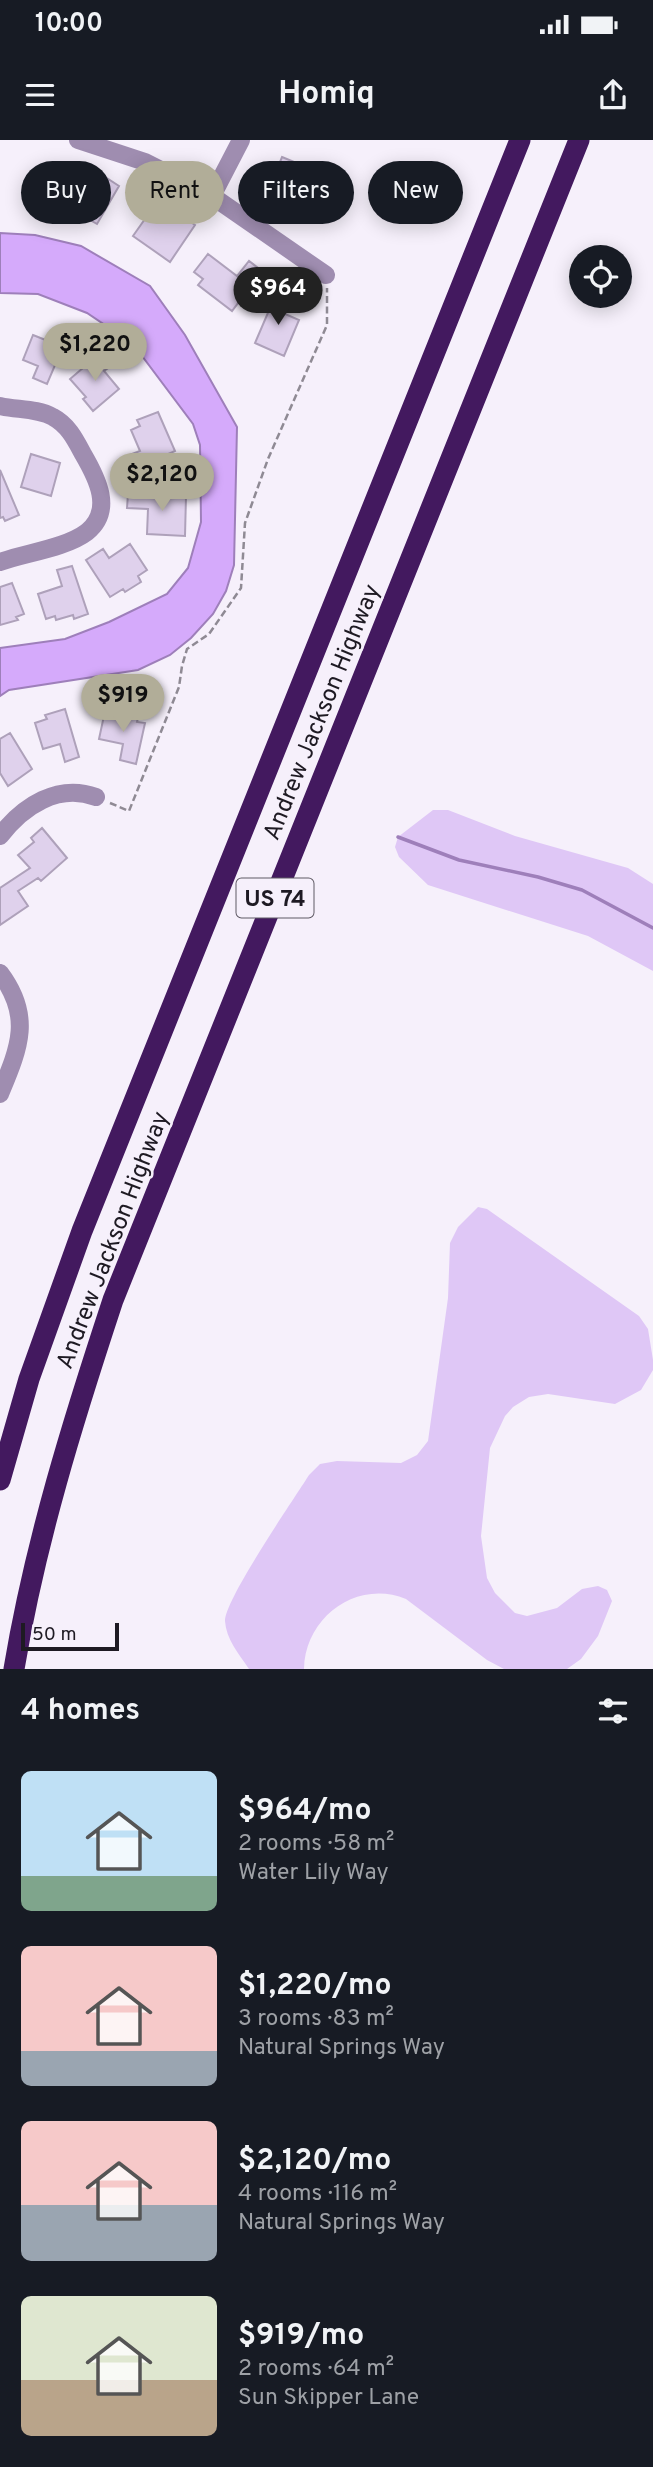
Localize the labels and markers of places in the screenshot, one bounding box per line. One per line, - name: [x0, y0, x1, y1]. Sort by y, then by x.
- pin: $964: [237, 268, 319, 327]
- pin: $1,220: [38, 324, 152, 383]
- pin: $2,120: [105, 454, 219, 513]
- pin: $919: [82, 674, 164, 734]

